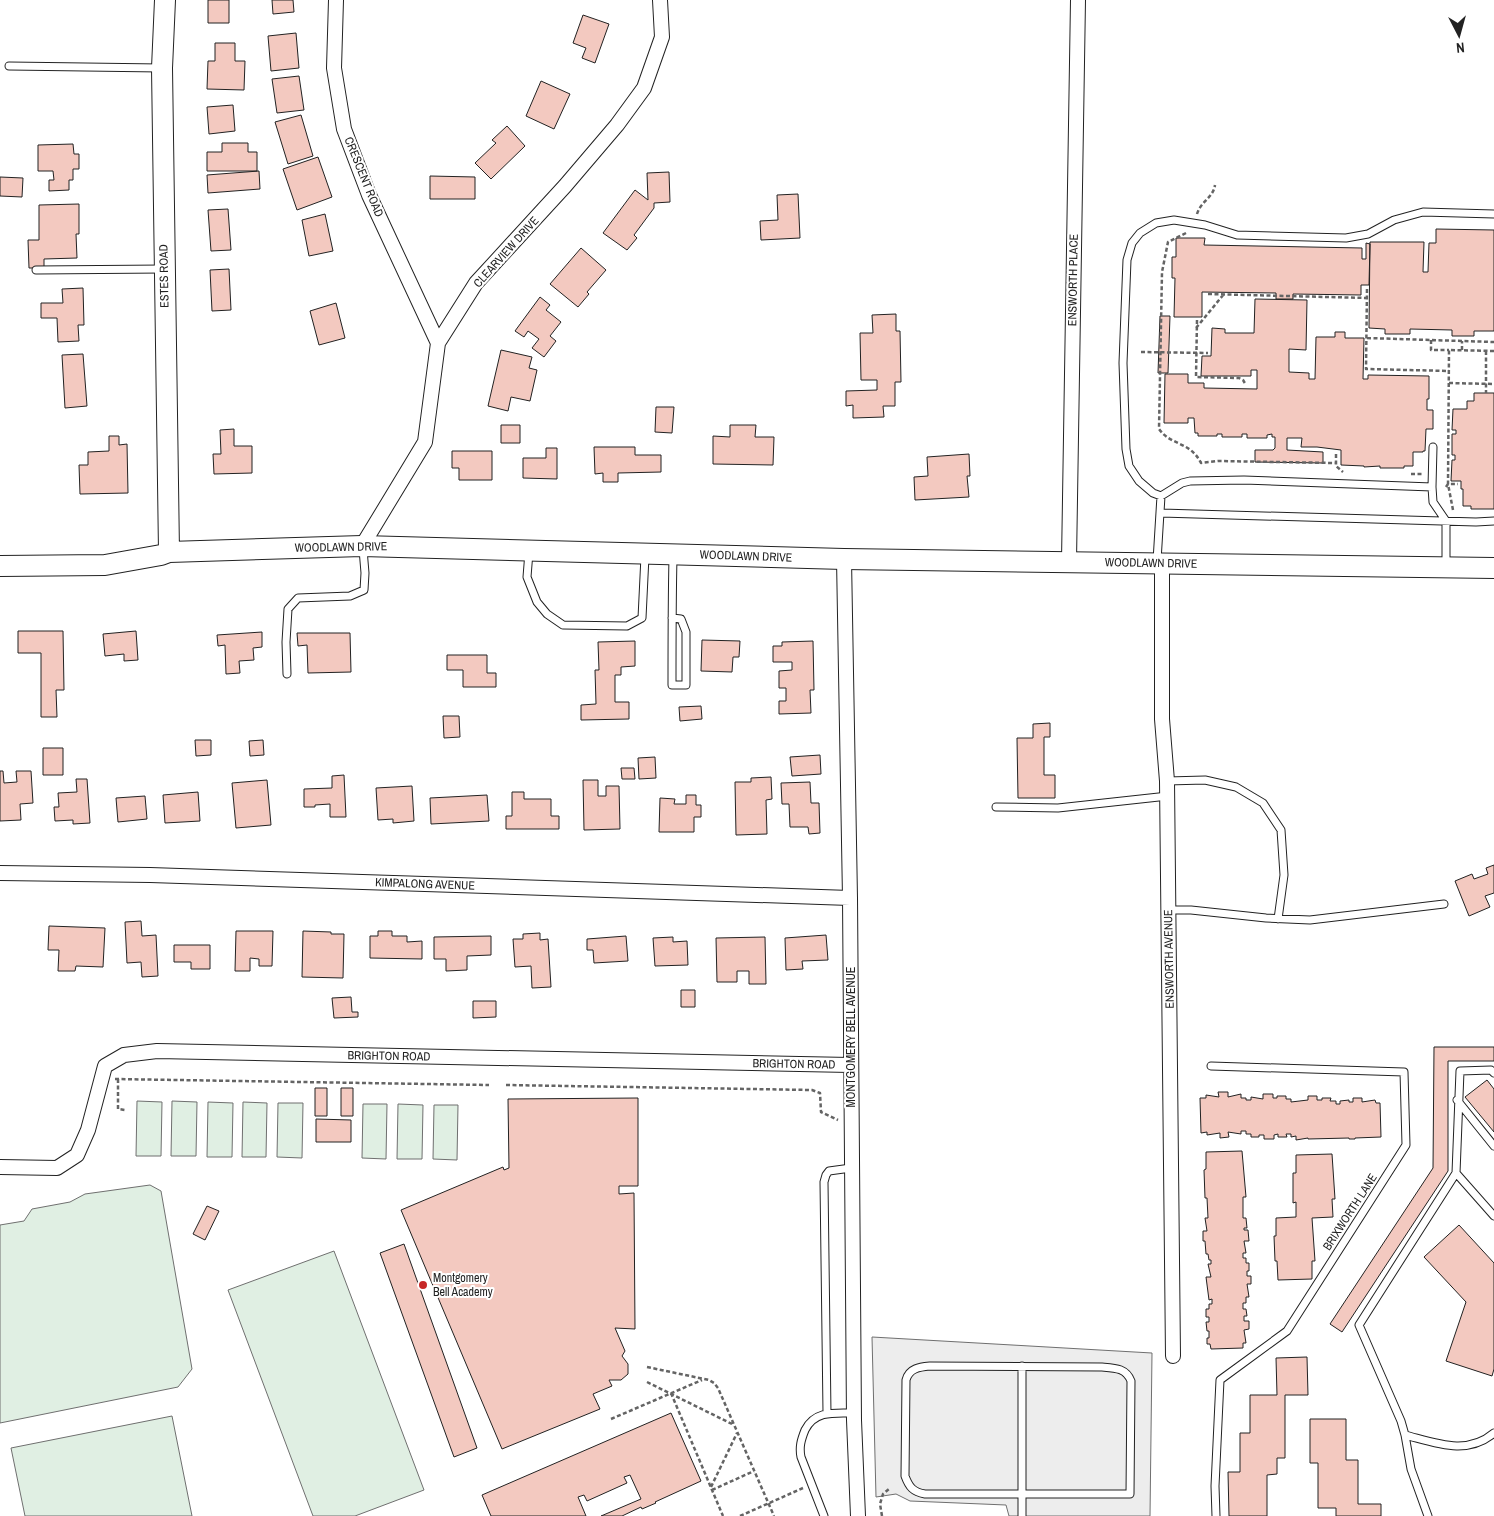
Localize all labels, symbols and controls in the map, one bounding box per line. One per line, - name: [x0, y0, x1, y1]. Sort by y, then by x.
- north arrow: [1434, 10, 1484, 60]
- text: N: [1455, 39, 1465, 57]
- street label: CRESCENT ROAD: [341, 135, 387, 219]
- street label: CLEARVIEW DRIVE: [470, 213, 542, 291]
- street label: ENSWORTH PLACE: [1064, 234, 1082, 326]
- street label: ESTES ROAD: [155, 244, 173, 308]
- street label: WOODLAWN DRIVE: [295, 538, 387, 556]
- street label: WOODLAWN DRIVE: [699, 546, 793, 566]
- street label: WOODLAWN DRIVE: [1105, 554, 1197, 572]
- street label: KIMPALONG AVENUE: [375, 874, 475, 894]
- street label: ENSWORTH AVENUE: [1160, 909, 1178, 1009]
- street label: MONTGOMERY BELL AVENUE: [843, 967, 859, 1107]
- street label: BRIGHTON ROAD: [347, 1047, 431, 1065]
- street label: BRIGHTON ROAD: [752, 1055, 836, 1073]
- street label: BRIXWORTH LANE: [1319, 1171, 1381, 1253]
- place label: Montgomery Bell Academy: [433, 1270, 493, 1300]
- marker: Montgomery Bell Academy: [417, 1279, 429, 1291]

